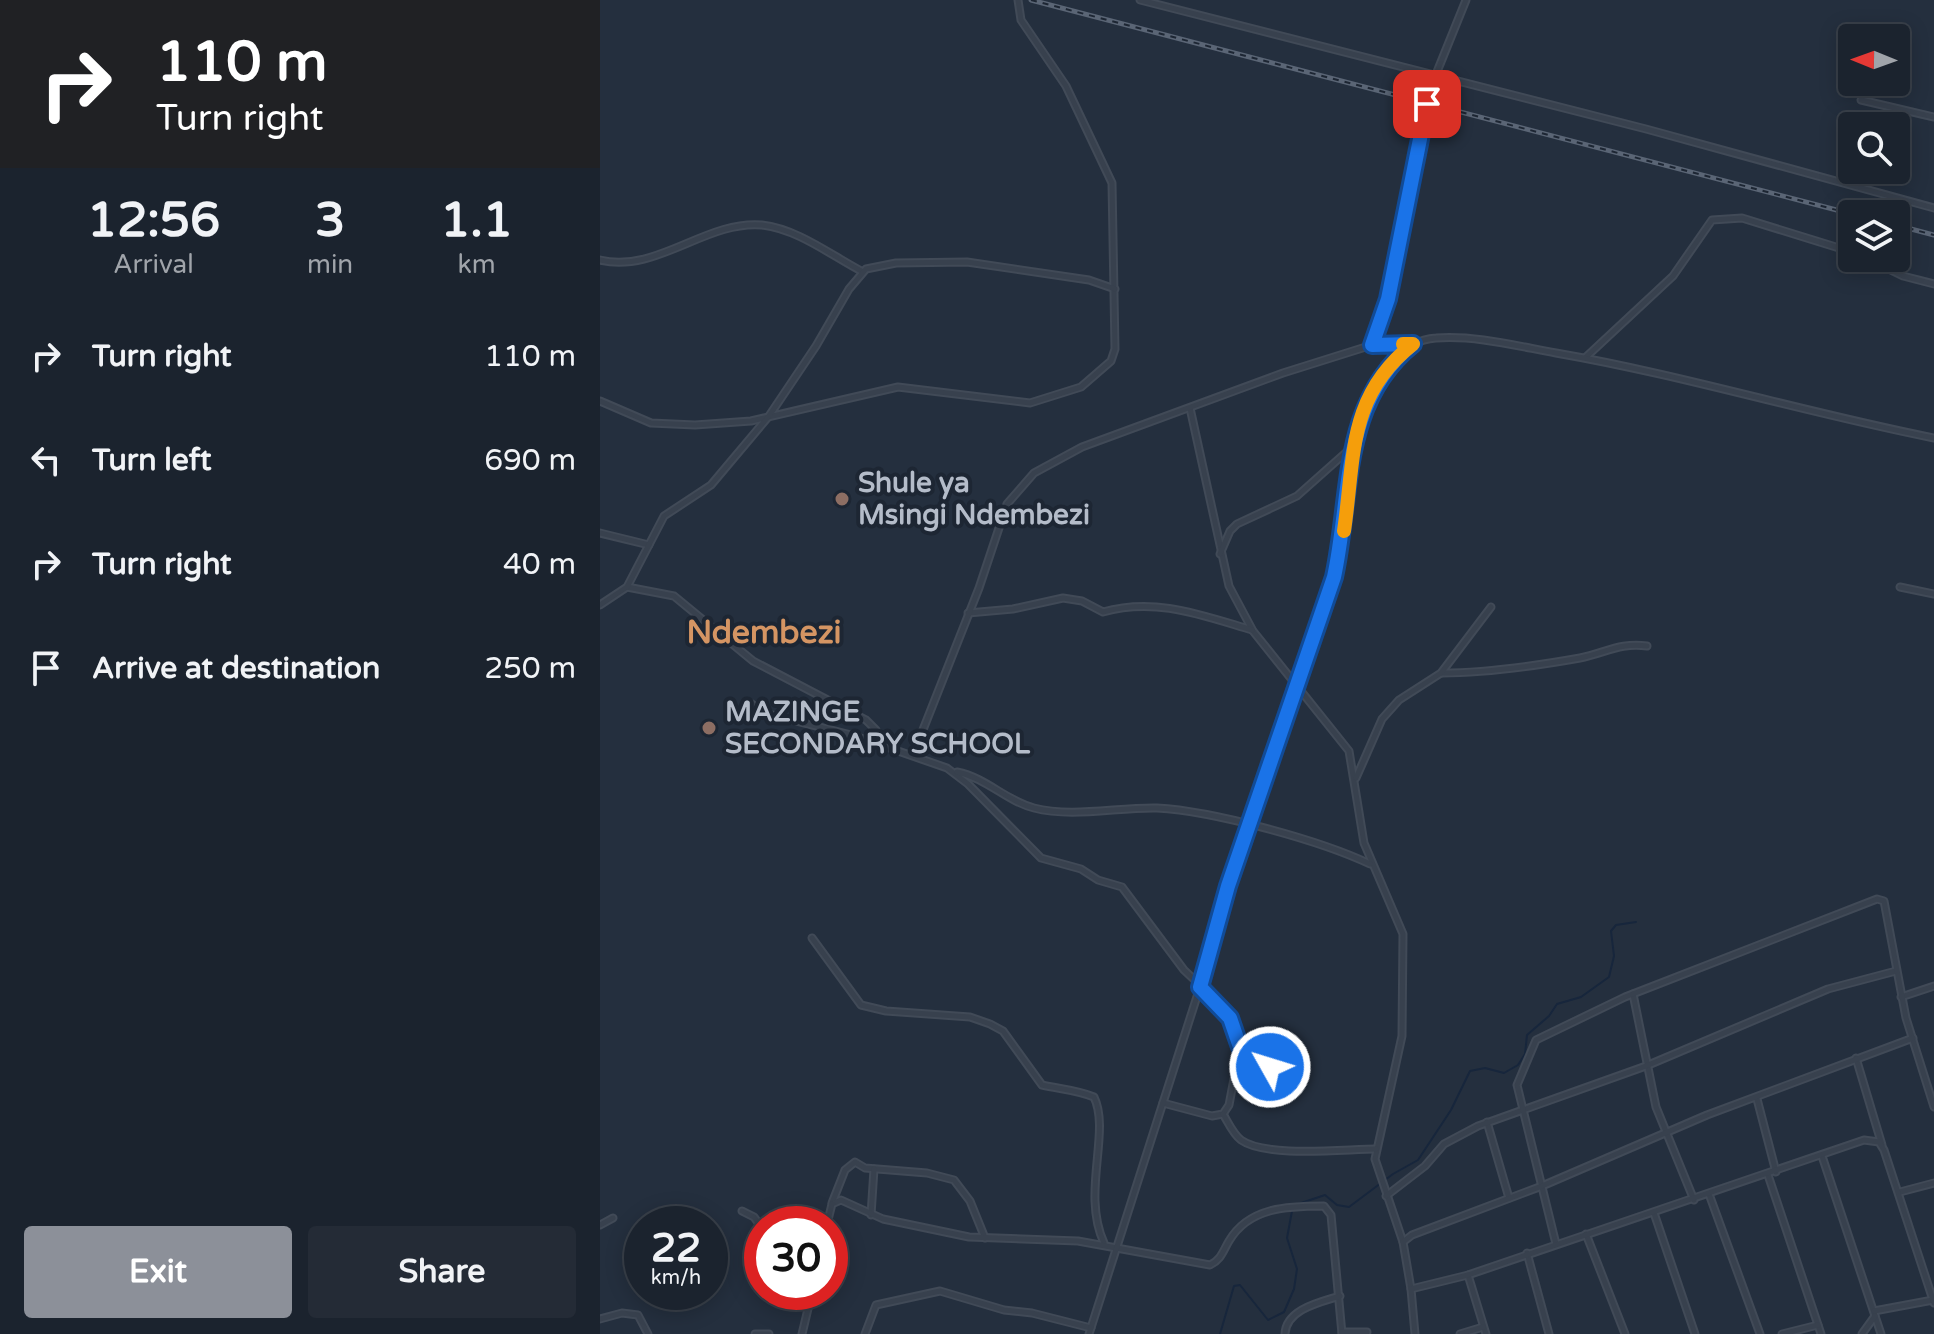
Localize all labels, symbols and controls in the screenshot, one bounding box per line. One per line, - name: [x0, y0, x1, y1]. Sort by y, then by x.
- north arrow: [1838, 24, 1910, 96]
- map controls: [1838, 24, 1910, 272]
- text: 110 m: [156, 29, 327, 96]
- icon: right: [24, 32, 128, 136]
- pin: [1393, 70, 1461, 138]
- icon: arrive: [1405, 82, 1449, 126]
- text: Turn right: [156, 97, 323, 140]
- button: search: [1838, 112, 1910, 184]
- text: 12:56: [87, 192, 220, 250]
- text: 3: [315, 192, 345, 250]
- text: 1.1: [440, 192, 513, 250]
- button: layers: [1838, 200, 1910, 272]
- text: Arrival: [113, 249, 194, 280]
- text: min: [307, 249, 353, 280]
- text: km: [458, 249, 496, 280]
- icon: right: [24, 334, 68, 378]
- text: Turn right: [92, 338, 232, 375]
- text: 110 m: [484, 338, 576, 375]
- icon: left: [24, 438, 68, 482]
- text: Turn left: [92, 442, 211, 479]
- text: 690 m: [484, 442, 576, 479]
- place label: Shule ya Msingi Ndembezi: [858, 466, 1090, 532]
- marker: Shule ya Msingi Ndembezi: [833, 490, 851, 508]
- icon: right: [24, 542, 68, 586]
- text: Turn right: [92, 546, 232, 583]
- text: 40 m: [503, 546, 576, 583]
- district label: Ndembezi: [686, 614, 842, 652]
- icon: arrive: [24, 646, 68, 690]
- text: Arrive at destination: [92, 650, 380, 687]
- text: 250 m: [484, 650, 576, 687]
- place label: MAZINGE SECONDARY SCHOOL: [725, 695, 1031, 761]
- marker: MAZINGE SECONDARY SCHOOL: [700, 719, 718, 737]
- position arrow: [1228, 1025, 1312, 1109]
- speed limit sign: 30: [744, 1206, 848, 1310]
- text: 22: [651, 1224, 701, 1272]
- button: Exit: [24, 1226, 292, 1318]
- button: Share: [308, 1226, 576, 1318]
- text: km/h: [651, 1266, 701, 1290]

